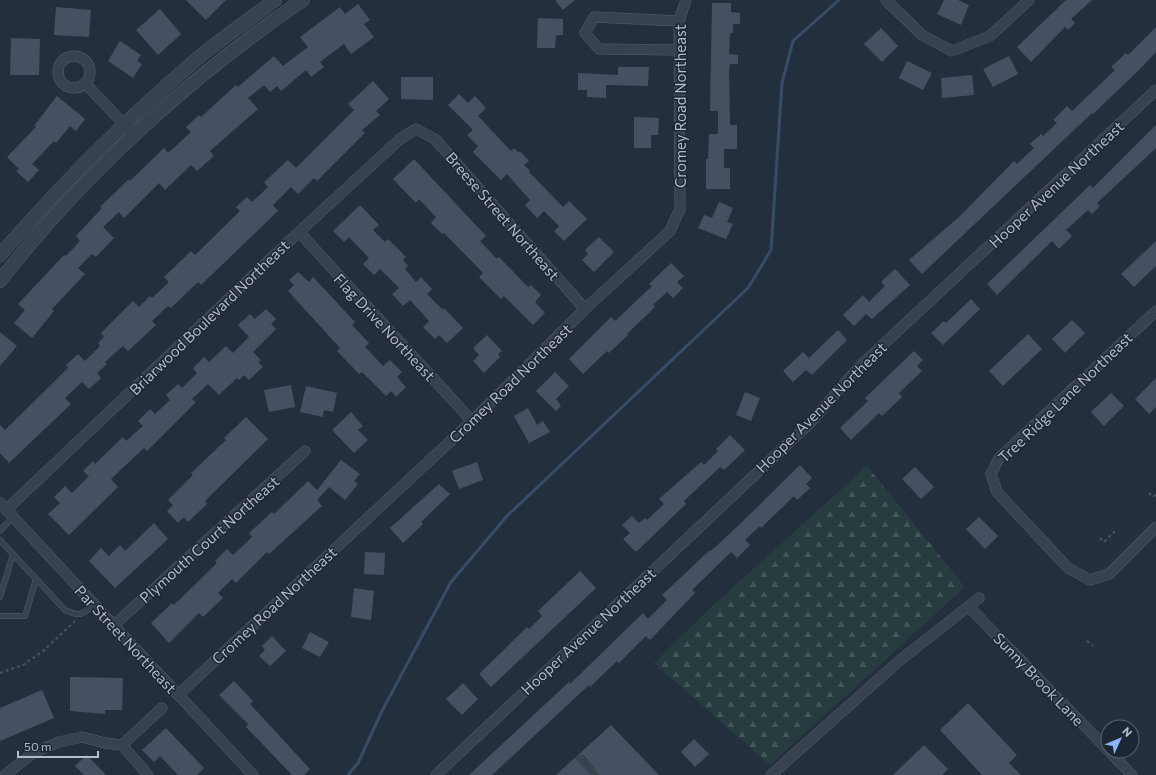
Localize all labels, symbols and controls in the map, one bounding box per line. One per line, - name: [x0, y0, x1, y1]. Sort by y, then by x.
- street label: Cromey Road Northeast: [671, 24, 689, 188]
- street label: Hooper Avenue Northeast: [985, 117, 1127, 251]
- street label: Breese Street Northeast: [442, 148, 564, 284]
- street label: Briarwood Boulevard Northeast: [125, 236, 293, 398]
- street label: Flag Drive Northeast: [331, 270, 439, 384]
- street label: Cromey Road Northeast: [445, 320, 575, 446]
- street label: Tree Ridge Lane Northeast: [994, 328, 1136, 466]
- street label: Hooper Avenue Northeast: [752, 338, 890, 476]
- street label: Plymouth Court Northeast: [136, 472, 282, 606]
- street label: Cromey Road Northeast: [208, 542, 340, 668]
- street label: Hooper Avenue Northeast: [517, 564, 659, 698]
- street label: Par Street Northeast: [71, 581, 181, 697]
- street label: Sunny Brook Lane: [990, 629, 1088, 729]
- north arrow: [1100, 719, 1140, 759]
- text: N: [1120, 724, 1135, 739]
- scale bar: [18, 733, 98, 759]
- text: 50 m: [24, 739, 52, 753]

